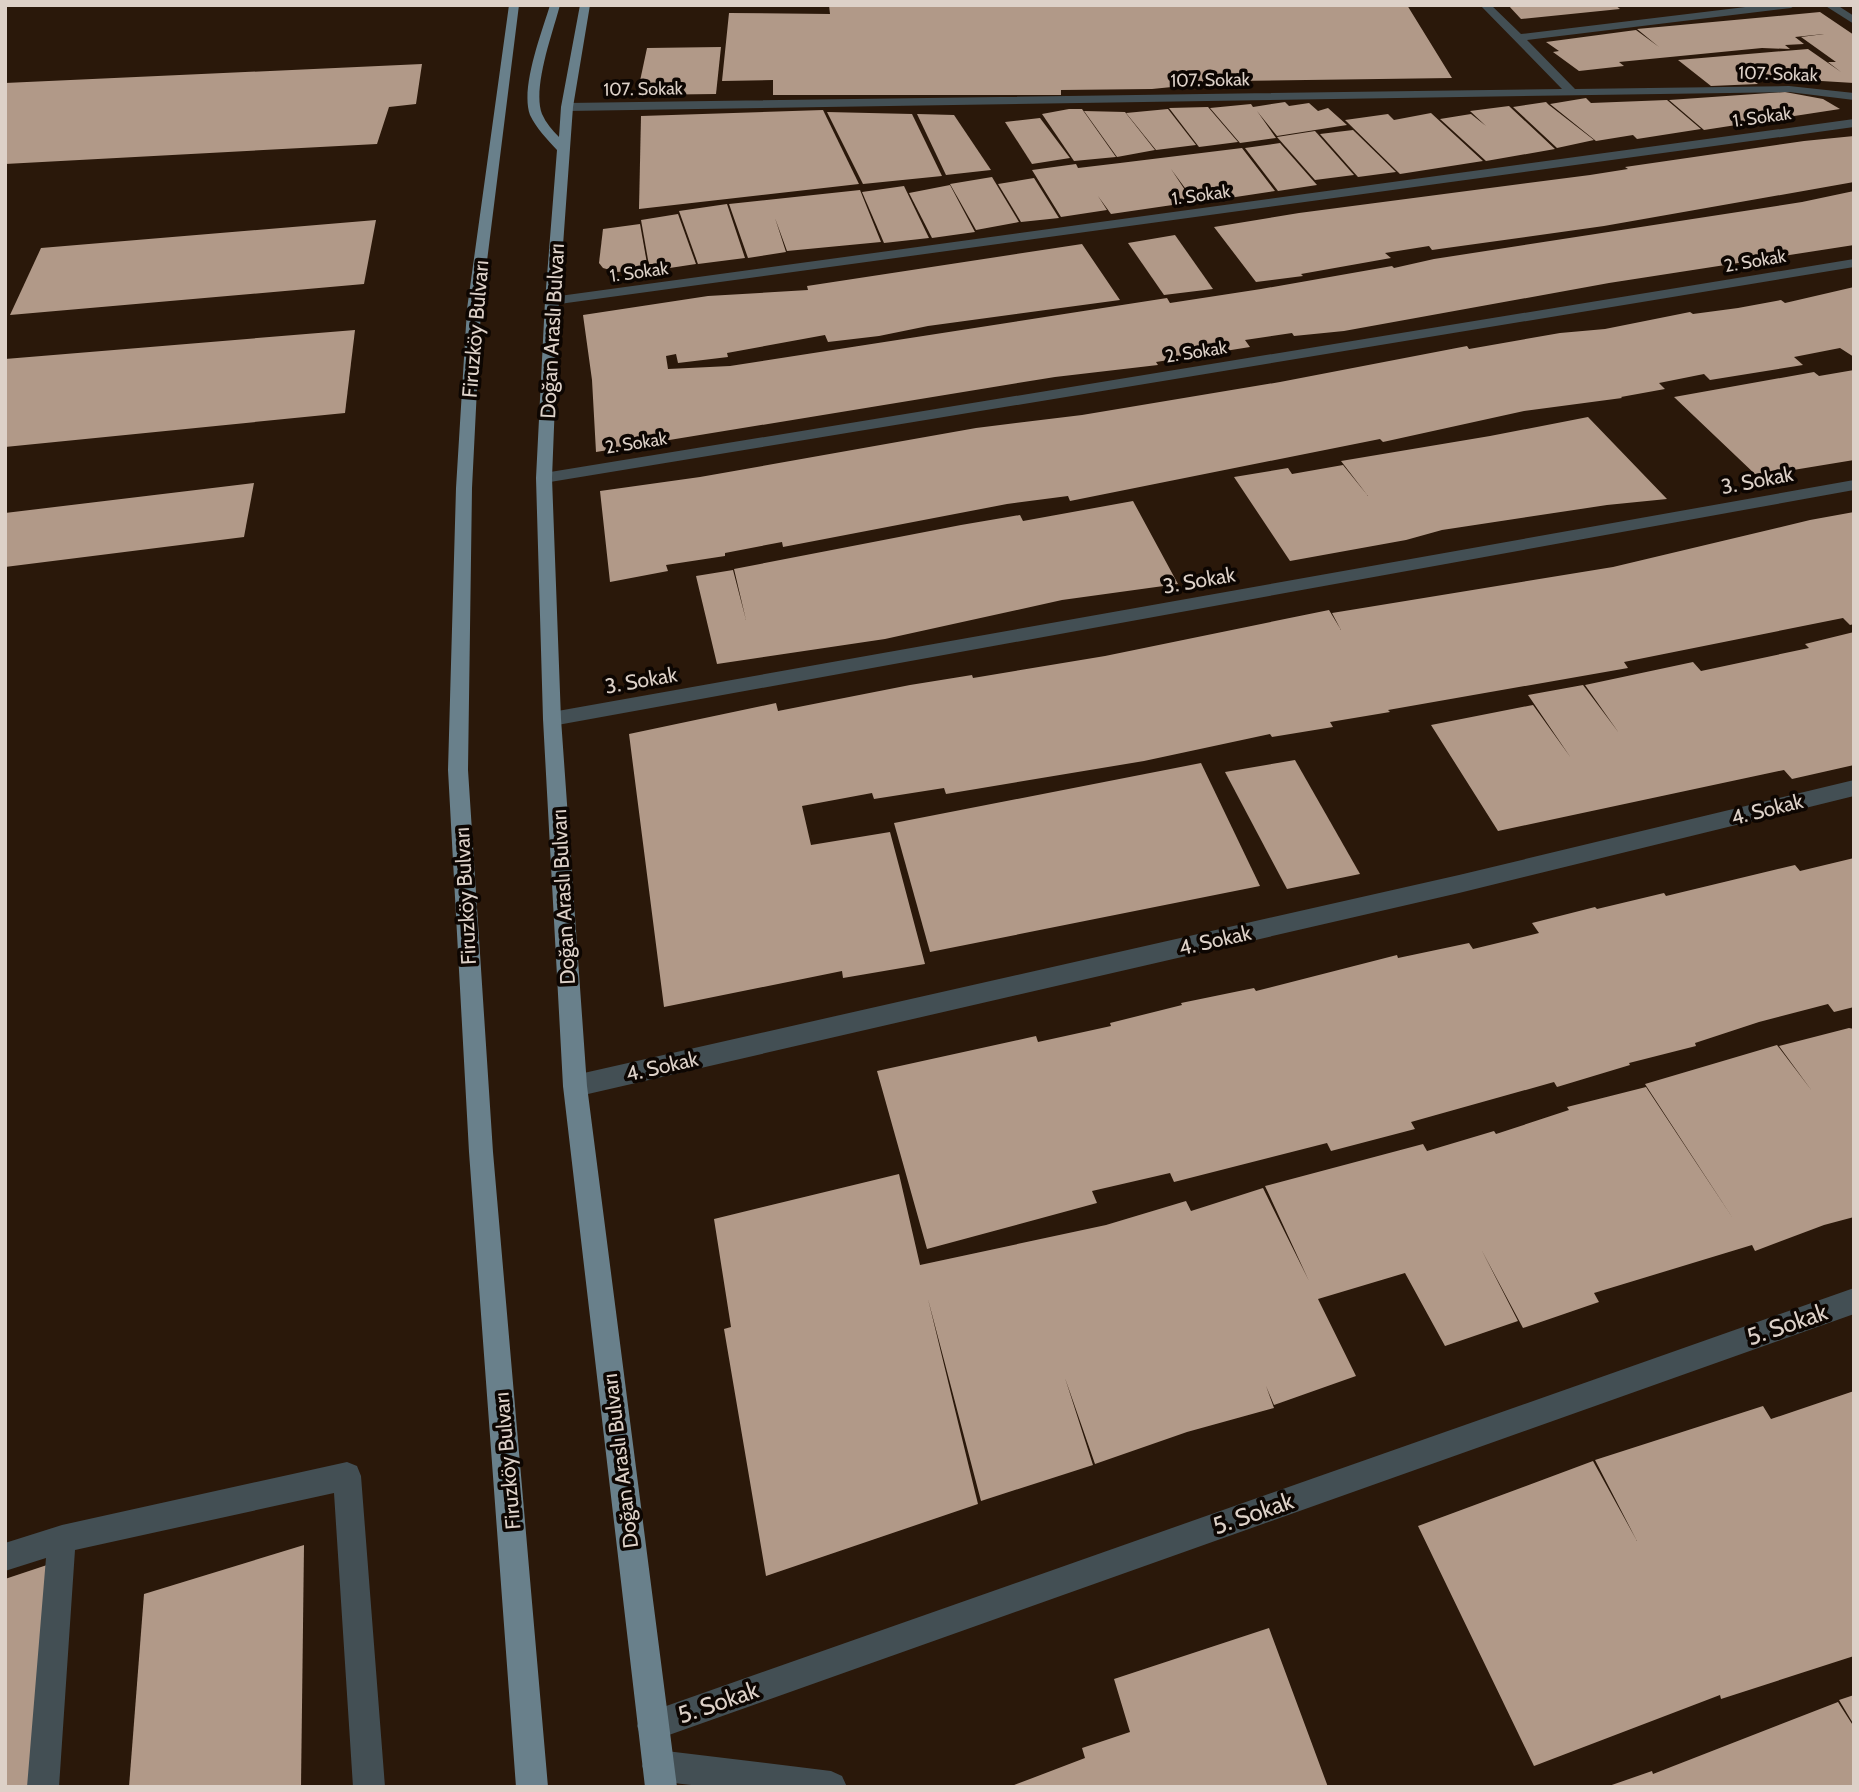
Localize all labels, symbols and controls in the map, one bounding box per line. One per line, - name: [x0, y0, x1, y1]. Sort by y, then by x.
- street label: 107. Sokak: [1738, 62, 1819, 86]
- street label: 107. Sokak: [1170, 68, 1251, 92]
- street label: 107. Sokak: [603, 77, 684, 101]
- street label: 1. Sokak: [1731, 102, 1794, 132]
- street label: 1. Sokak: [1170, 180, 1233, 210]
- street label: Doğan Araslı Bulvarı: [535, 243, 569, 419]
- street label: 2. Sokak: [1722, 245, 1789, 277]
- street label: 1. Sokak: [608, 257, 671, 287]
- street label: Firuzköy Bulvarı: [457, 259, 493, 399]
- street label: 2. Sokak: [1163, 336, 1229, 368]
- street label: 2. Sokak: [603, 427, 669, 459]
- street label: 3. Sokak: [1719, 461, 1796, 499]
- street label: 3. Sokak: [1161, 561, 1238, 599]
- street label: 3. Sokak: [603, 661, 680, 699]
- street label: 4. Sokak: [1728, 788, 1806, 830]
- street label: Doğan Araslı Bulvarı: [546, 809, 580, 985]
- street label: Firuzköy Bulvarı: [449, 826, 481, 966]
- street label: 4. Sokak: [1176, 919, 1254, 960]
- street label: 4. Sokak: [623, 1045, 701, 1086]
- street label: 5. Sokak: [1743, 1297, 1831, 1351]
- street label: Doğan Araslı Bulvarı: [597, 1372, 643, 1550]
- street label: Firuzköy Bulvarı: [489, 1391, 525, 1531]
- street label: 5. Sokak: [1209, 1486, 1297, 1540]
- street label: 5. Sokak: [674, 1675, 762, 1729]

